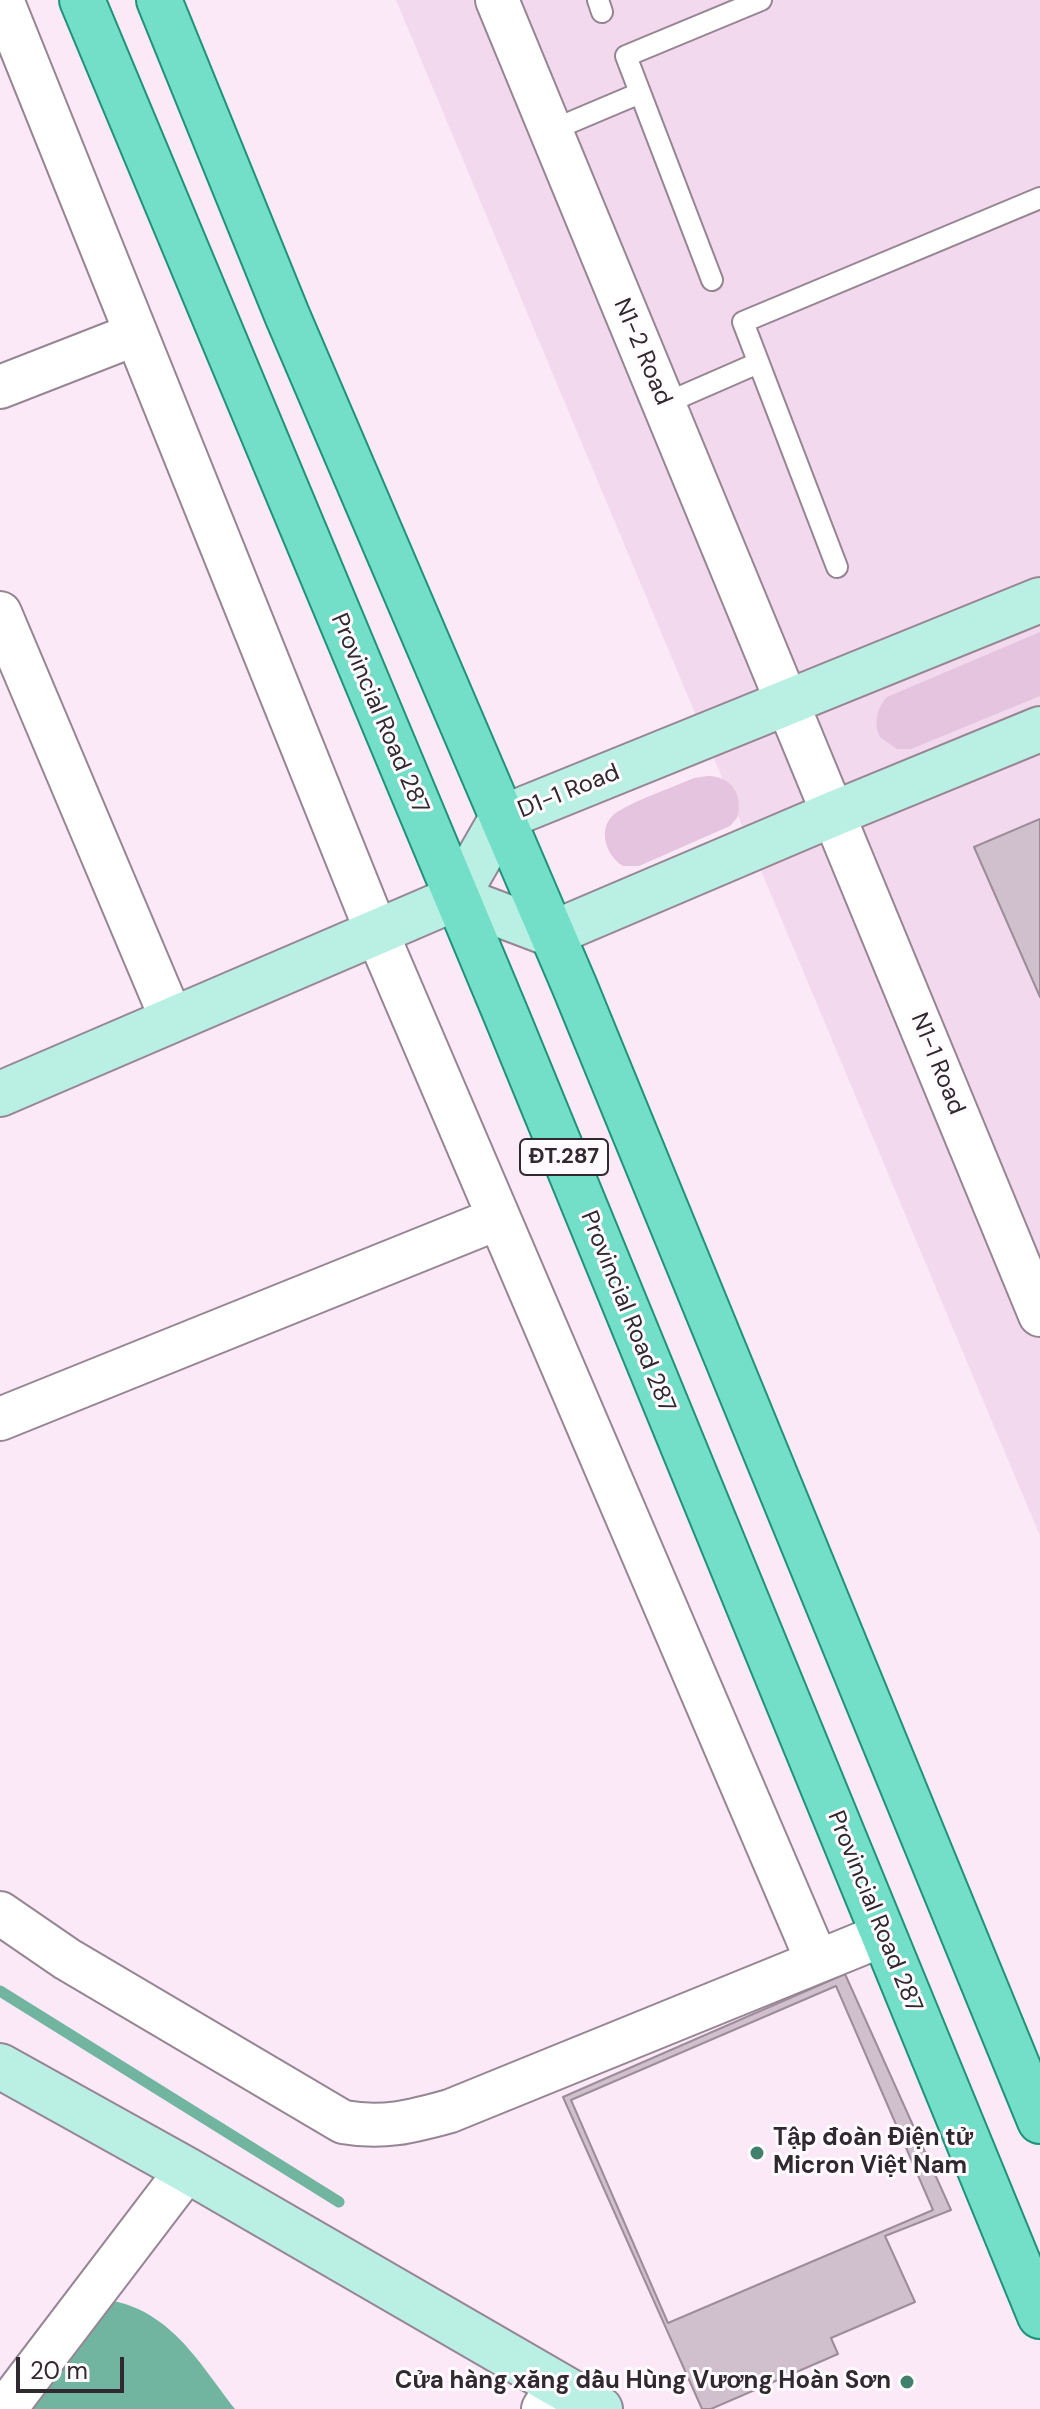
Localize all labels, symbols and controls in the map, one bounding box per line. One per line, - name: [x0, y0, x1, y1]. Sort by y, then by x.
- street label: N1-2 Road: [607, 294, 677, 410]
- street label: Provincial Road 287: [324, 609, 434, 819]
- street label: D1-1 Road: [514, 759, 624, 825]
- street label: N1-1 Road: [904, 1009, 970, 1119]
- road number: ĐT.287: [520, 1139, 608, 1175]
- street label: Provincial Road 287: [573, 1207, 681, 1417]
- street label: Provincial Road 287: [820, 1807, 928, 2017]
- place label: Tập đoàn Điện tử Micron Việt Nam: [773, 2125, 973, 2181]
- marker: Tập đoàn Điện tử Micron Việt Nam: [748, 2144, 766, 2162]
- scale bar: [20, 2341, 128, 2391]
- text: 20 m: [30, 2355, 88, 2386]
- place label: Cửa hàng xăng dầu Hùng Vương Hoàn Sơn: [395, 2368, 891, 2396]
- marker: Cửa hàng xăng dầu Hùng Vương Hoàn Sơn: [898, 2373, 916, 2391]

